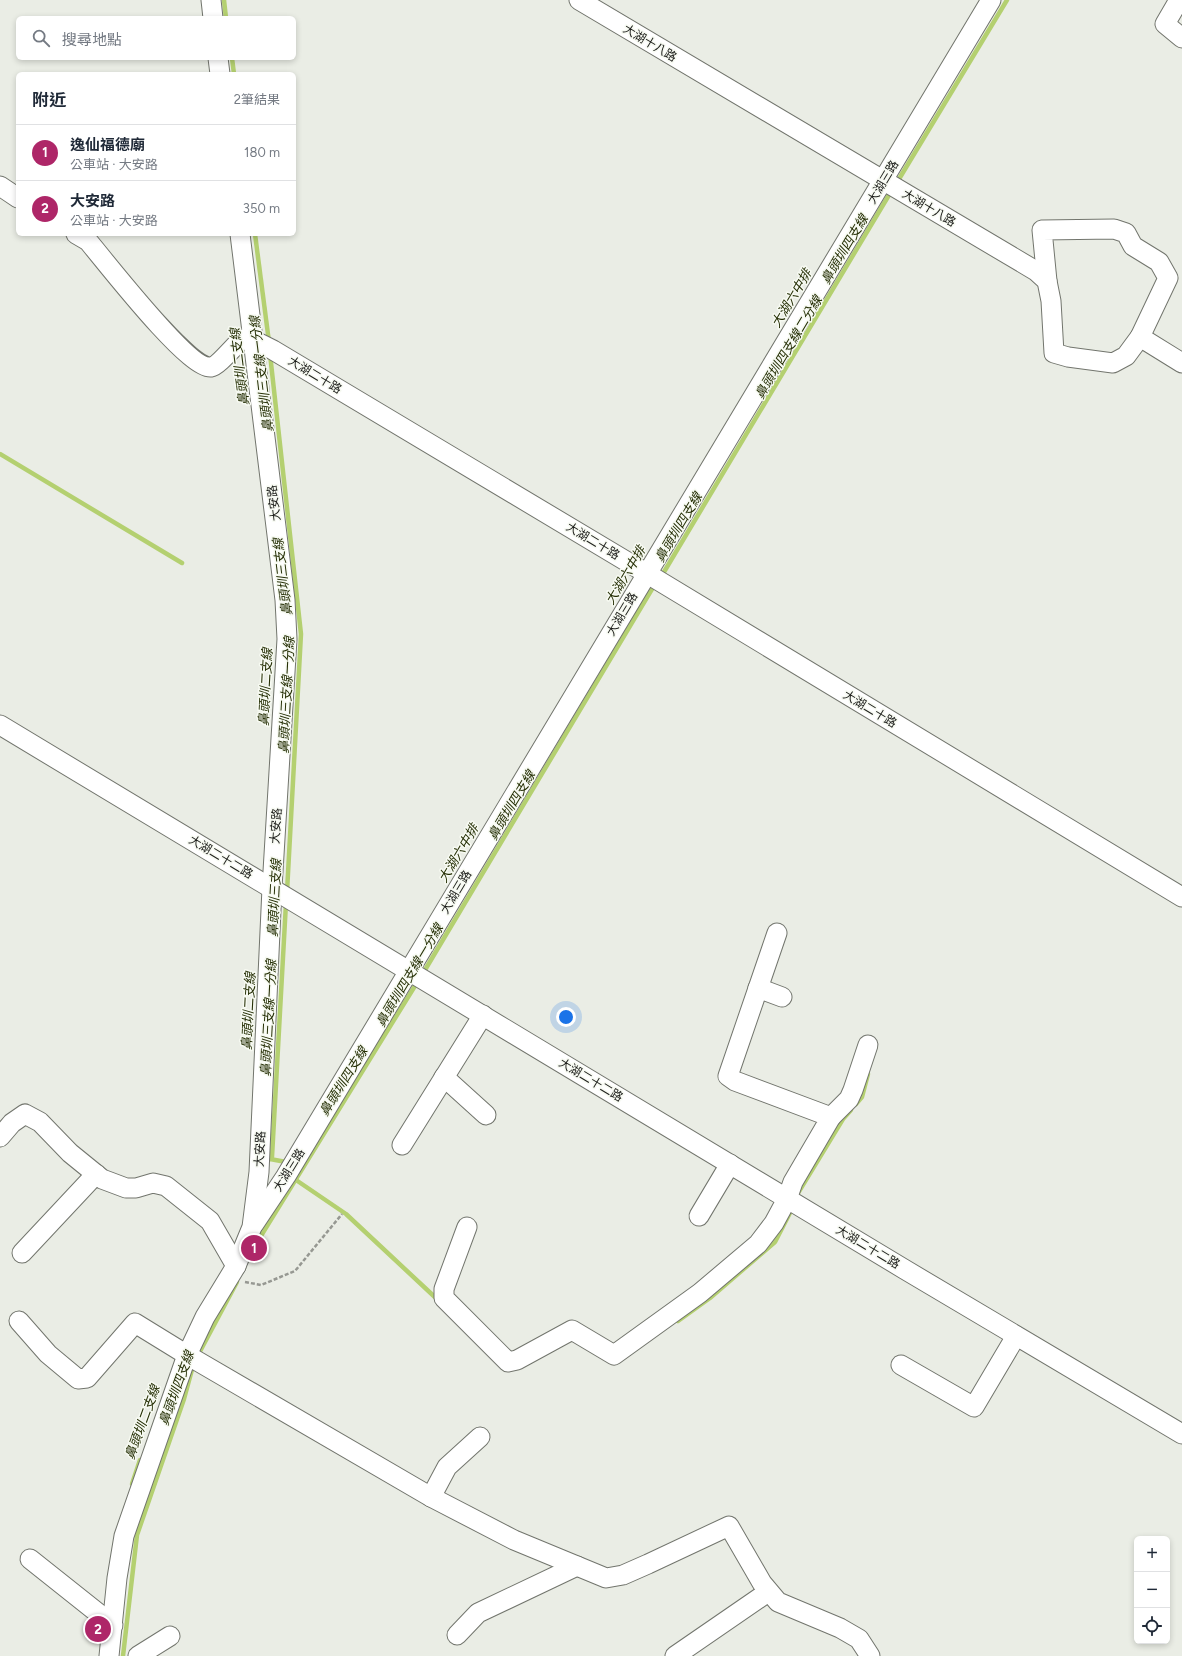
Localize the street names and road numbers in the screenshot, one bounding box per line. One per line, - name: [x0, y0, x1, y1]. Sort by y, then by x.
- street label: 大湖十八路: [621, 22, 679, 64]
- street label: 大湖三路: [865, 158, 901, 206]
- street label: 大湖十八路: [900, 187, 958, 229]
- street label: 大湖二十路: [286, 354, 344, 396]
- street label: 大安路: [265, 484, 283, 522]
- street label: 大湖二十路: [564, 520, 622, 562]
- street label: 大湖三路: [604, 590, 640, 638]
- street label: 大湖二十路: [841, 688, 899, 730]
- street label: 大安路: [268, 808, 284, 844]
- street label: 大湖二十二路: [187, 832, 255, 882]
- street label: 大湖三路: [438, 868, 474, 916]
- street label: 大湖二十二路: [557, 1055, 625, 1105]
- street label: 大安路: [252, 1131, 268, 1167]
- street label: 大湖三路: [270, 1146, 308, 1194]
- street label: 大湖二十二路: [834, 1222, 902, 1272]

